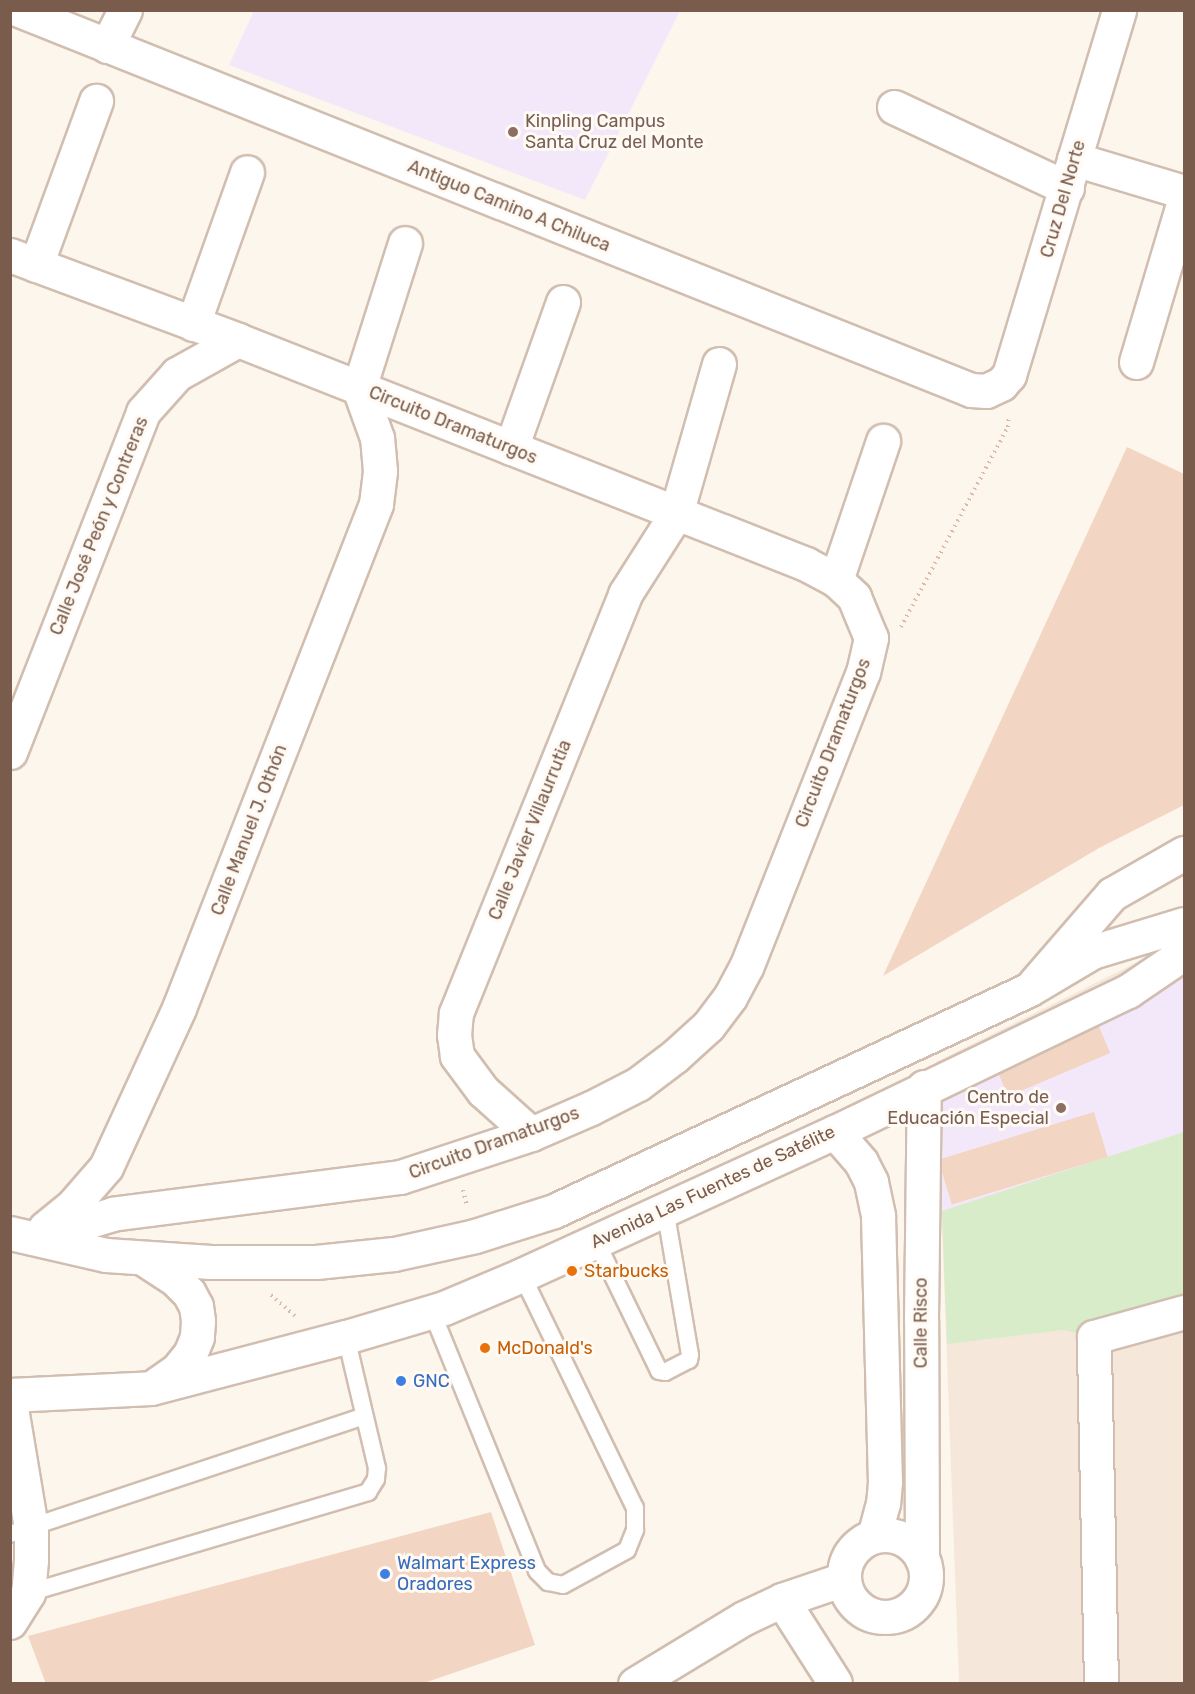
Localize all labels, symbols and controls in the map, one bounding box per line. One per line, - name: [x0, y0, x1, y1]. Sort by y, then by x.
- place label: Kinpling Campus Santa Cruz del Monte: [525, 111, 704, 154]
- marker: Kinpling Campus Santa Cruz del Monte: [506, 125, 520, 139]
- street label: Cruz Del Norte: [1036, 138, 1090, 260]
- street label: Antiguo Camino A Chiluca: [404, 155, 614, 257]
- street label: Circuito Dramaturgos: [366, 381, 540, 469]
- street label: Calle José Peón y Contreras: [45, 413, 153, 639]
- street label: Circuito Dramaturgos: [791, 655, 875, 831]
- street label: Calle Javier Villaurrutia: [484, 736, 576, 924]
- street label: Calle Manuel J. Othón: [206, 741, 292, 919]
- place label: Centro de Educación Especial: [887, 1087, 1049, 1130]
- marker: Centro de Educación Especial: [1054, 1101, 1068, 1115]
- street label: Circuito Dramaturgos: [406, 1102, 582, 1184]
- street label: Avenida Las Fuentes de Satélite: [587, 1121, 839, 1253]
- place label: Starbucks: [584, 1260, 669, 1282]
- marker: Starbucks: [565, 1264, 579, 1278]
- street label: Calle Risco: [910, 1278, 932, 1368]
- place label: McDonald's: [497, 1337, 593, 1359]
- marker: McDonald's: [478, 1341, 492, 1355]
- place label: GNC: [413, 1370, 450, 1392]
- marker: GNC: [394, 1374, 408, 1388]
- place label: Walmart Express Oradores: [397, 1553, 536, 1596]
- marker: Walmart Express Oradores: [378, 1567, 392, 1581]

